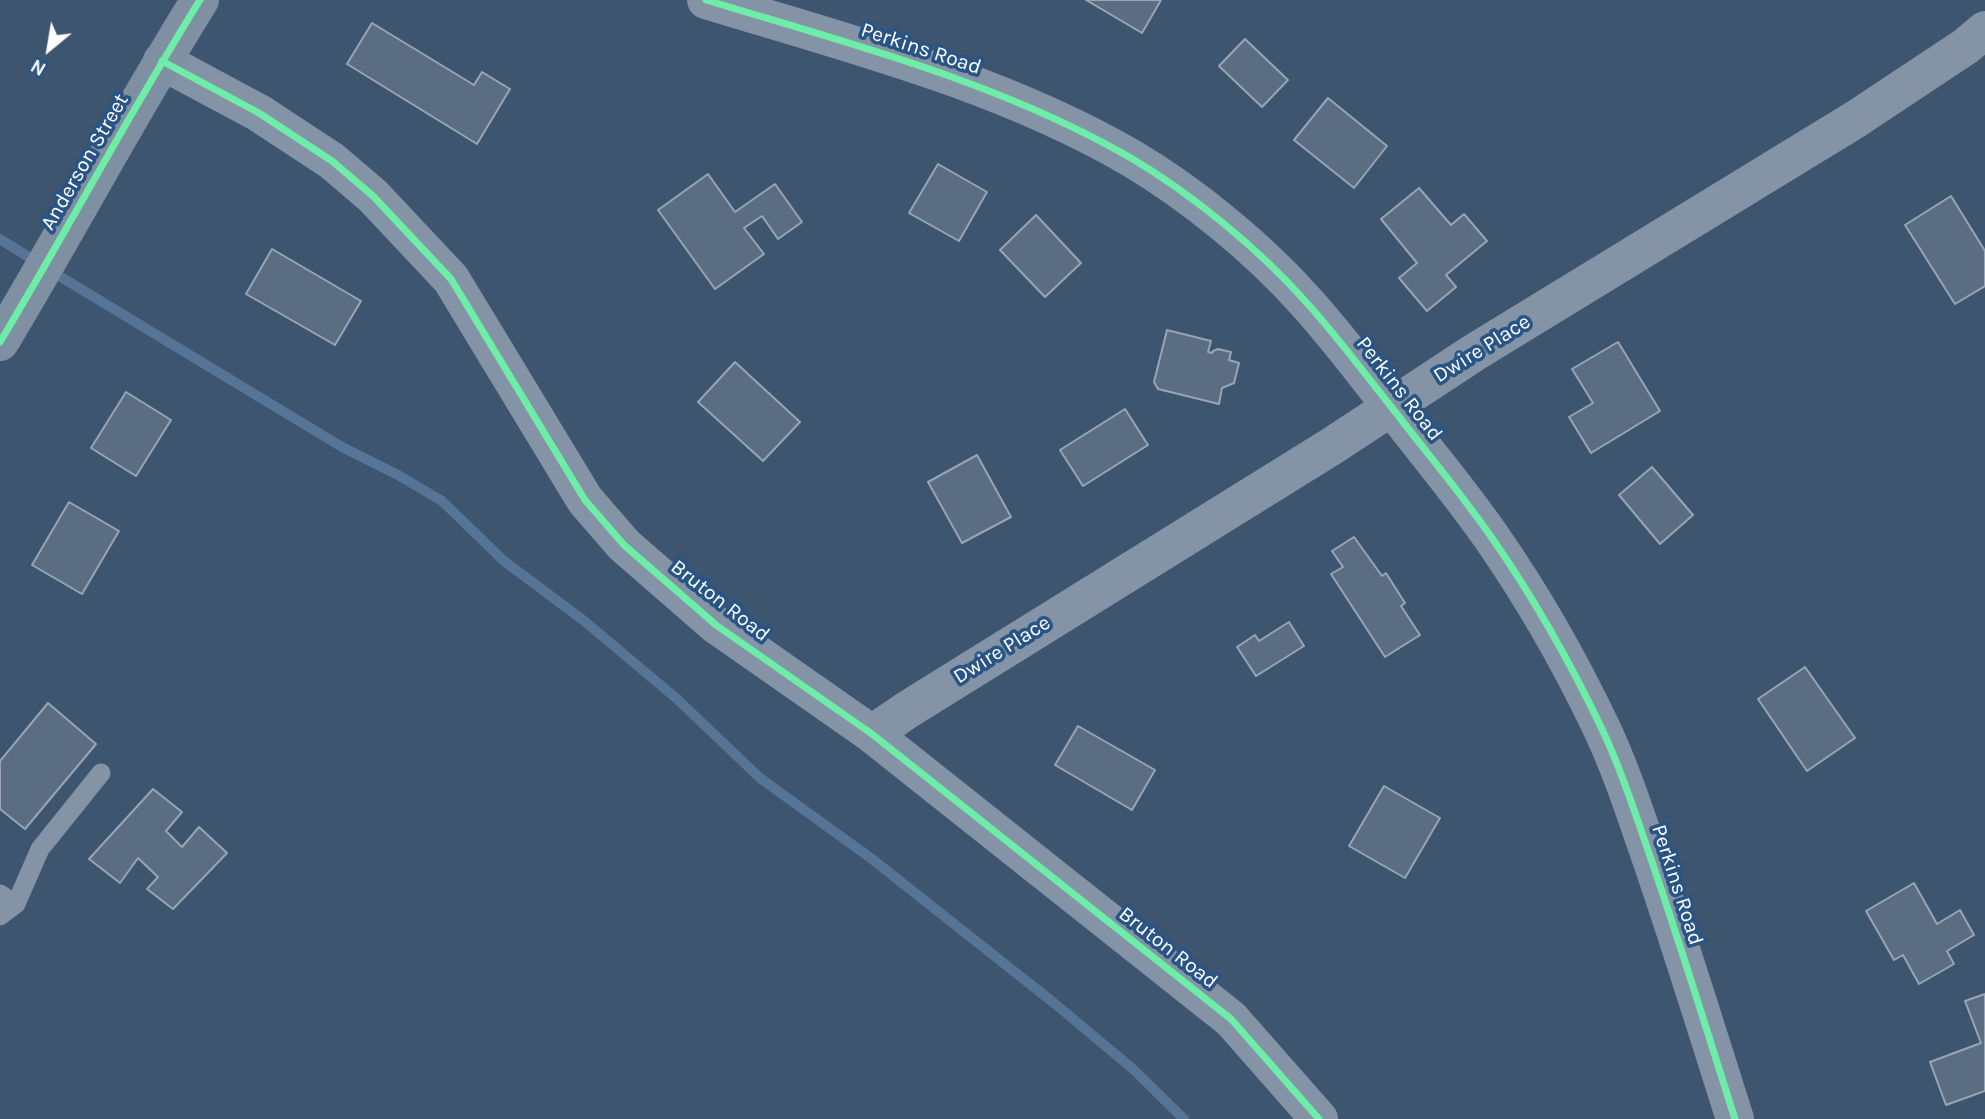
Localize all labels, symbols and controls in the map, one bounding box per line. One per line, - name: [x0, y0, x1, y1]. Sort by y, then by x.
- north arrow: [14, 14, 84, 84]
- street label: Perkins Road: [858, 18, 984, 80]
- text: N: [27, 54, 50, 80]
- street label: Anderson Street: [36, 89, 134, 235]
- street label: Dwire Place: [1429, 309, 1535, 389]
- street label: Perkins Road: [1351, 332, 1447, 446]
- street label: Bruton Road: [665, 555, 775, 647]
- street label: Dwire Place: [949, 610, 1055, 690]
- street label: Perkins Road: [1646, 822, 1708, 948]
- street label: Bruton Road: [1113, 902, 1223, 994]

